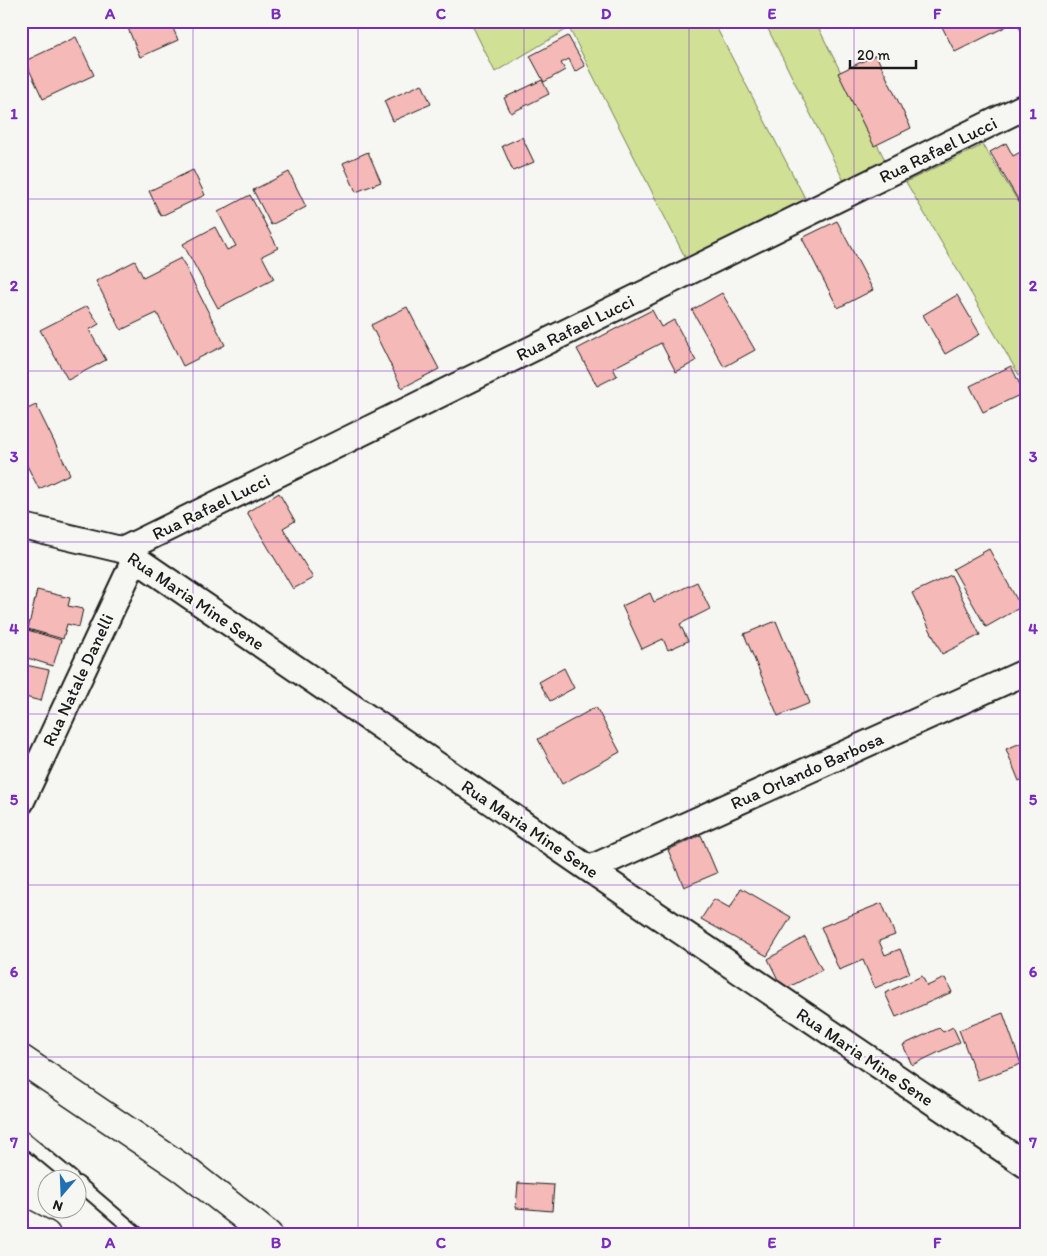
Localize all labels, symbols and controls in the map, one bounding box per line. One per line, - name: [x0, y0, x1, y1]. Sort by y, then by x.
- text: A: [104, 4, 116, 23]
- text: B: [271, 4, 282, 23]
- text: C: [436, 4, 447, 23]
- text: D: [601, 4, 612, 23]
- text: E: [768, 4, 777, 23]
- text: F: [933, 4, 942, 23]
- scale bar: [850, 38, 916, 70]
- text: 20 m: [857, 46, 891, 64]
- text: 1: [10, 104, 18, 123]
- text: 1: [1029, 104, 1037, 123]
- street label: Rua Rafael Lucci: [876, 112, 1000, 188]
- text: 2: [10, 276, 19, 295]
- text: 2: [1029, 276, 1038, 295]
- street label: Rua Rafael Lucci: [513, 290, 637, 366]
- text: 3: [10, 447, 19, 466]
- text: 3: [1029, 447, 1038, 466]
- street label: Rua Rafael Lucci: [149, 469, 273, 545]
- street label: Rua Maria Mine Sene: [123, 547, 269, 655]
- street label: Rua Natale Danelli: [38, 610, 118, 750]
- text: 4: [9, 619, 19, 638]
- text: 4: [1028, 619, 1038, 638]
- street label: Rua Orlando Barbosa: [727, 727, 887, 815]
- street label: Rua Maria Mine Sene: [457, 775, 603, 883]
- text: 5: [10, 790, 19, 809]
- text: 5: [1029, 790, 1038, 809]
- text: 6: [10, 962, 19, 981]
- text: 6: [1029, 962, 1038, 981]
- street label: Rua Maria Mine Sene: [792, 1003, 938, 1111]
- text: 7: [9, 1133, 18, 1152]
- text: 7: [1028, 1133, 1037, 1152]
- north arrow: [38, 1168, 88, 1218]
- text: N: [51, 1196, 65, 1215]
- text: A: [104, 1233, 116, 1252]
- text: B: [271, 1233, 282, 1252]
- text: C: [436, 1233, 447, 1252]
- text: D: [601, 1233, 612, 1252]
- text: E: [768, 1233, 777, 1252]
- text: F: [933, 1233, 942, 1252]

